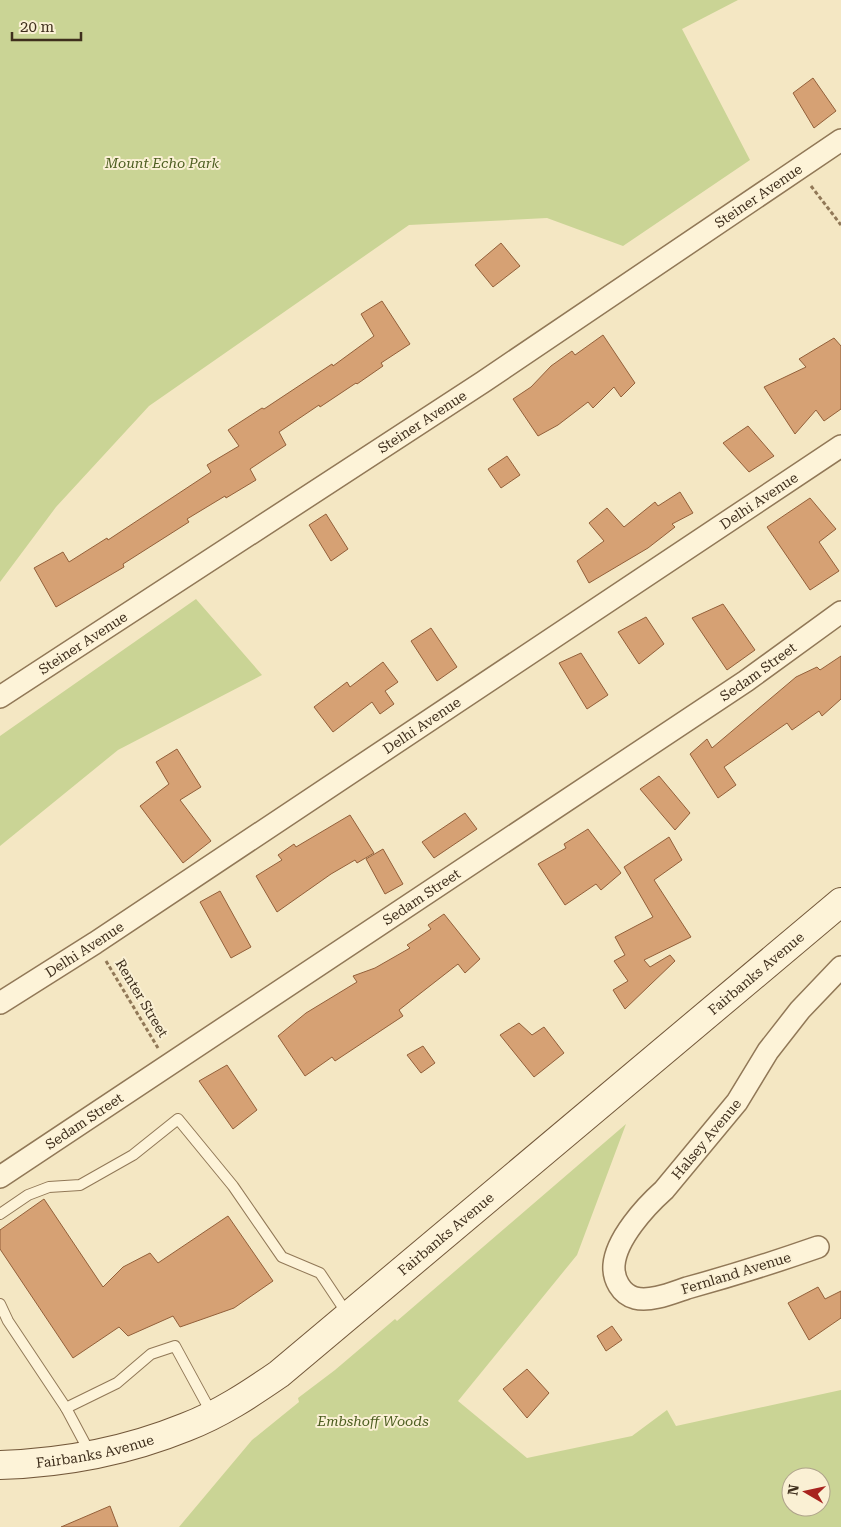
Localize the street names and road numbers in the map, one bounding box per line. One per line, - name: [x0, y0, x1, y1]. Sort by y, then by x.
- street label: Steiner Avenue: [712, 160, 805, 231]
- street label: Steiner Avenue: [375, 387, 470, 456]
- street label: Delhi Avenue: [717, 469, 801, 532]
- street label: Steiner Avenue: [36, 608, 130, 678]
- street label: Sedam Street: [717, 639, 799, 704]
- street label: Delhi Avenue: [380, 694, 464, 757]
- street label: Sedam Street: [380, 865, 463, 928]
- street label: Delhi Avenue: [42, 918, 127, 980]
- street label: Fairbanks Avenue: [705, 928, 807, 1018]
- street label: Renter Street: [112, 956, 172, 1040]
- street label: Sedam Street: [42, 1090, 126, 1153]
- street label: Halsey Avenue: [668, 1095, 744, 1183]
- street label: Fairbanks Avenue: [395, 1189, 497, 1279]
- street label: Fernland Avenue: [679, 1249, 793, 1297]
- street label: Fairbanks Avenue: [35, 1431, 156, 1471]

